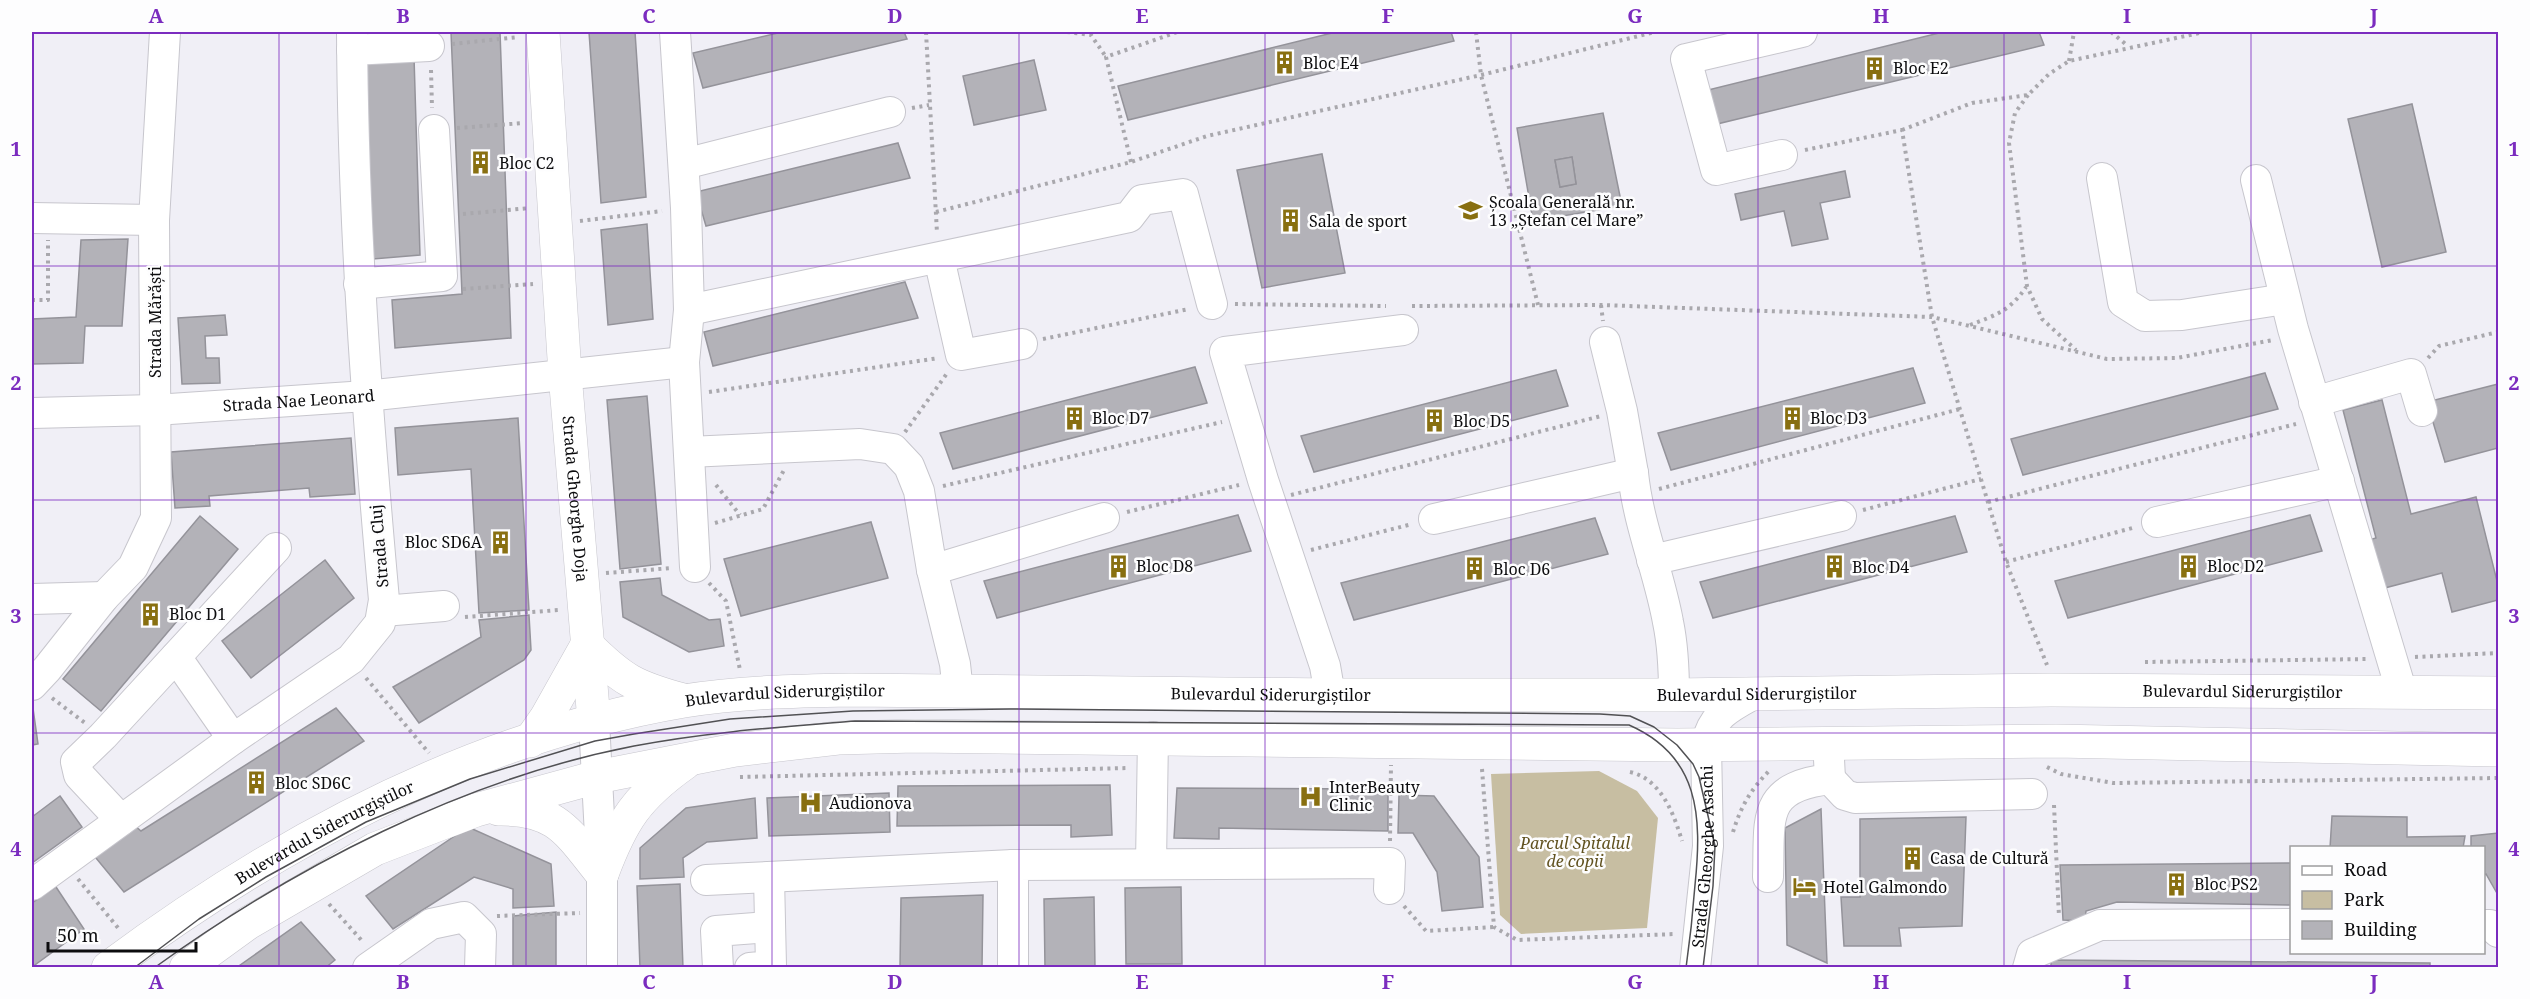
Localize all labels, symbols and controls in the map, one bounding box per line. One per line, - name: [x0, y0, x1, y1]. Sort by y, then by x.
- text: A: [148, 2, 164, 29]
- text: B: [396, 2, 410, 29]
- text: C: [642, 2, 656, 29]
- text: D: [887, 2, 903, 29]
- text: E: [1135, 2, 1149, 29]
- text: F: [1382, 2, 1394, 29]
- text: G: [1627, 2, 1643, 29]
- text: H: [1873, 2, 1889, 29]
- text: I: [2123, 2, 2131, 29]
- text: J: [2369, 2, 2378, 29]
- building icon: Bloc E4: [1272, 50, 1298, 76]
- place label: Bloc E4: [1303, 52, 1359, 74]
- building icon: Bloc E2: [1862, 55, 1888, 81]
- place label: Bloc E2: [1893, 57, 1949, 79]
- text: 1: [10, 135, 22, 162]
- text: 1: [2508, 135, 2520, 162]
- building icon: Bloc C2: [468, 150, 494, 176]
- place label: Bloc C2: [499, 152, 554, 174]
- place label: Școala Generală nr. 13 „Ștefan cel Mare”: [1489, 191, 1643, 231]
- school or university icon: Școala Generală nr. 13 „Ștefan cel Mare”: [1458, 198, 1484, 224]
- building icon: Sala de sport: [1278, 208, 1304, 234]
- place label: Sala de sport: [1309, 210, 1407, 232]
- street label: Strada Mărăști: [144, 266, 166, 378]
- text: 2: [10, 369, 22, 396]
- text: 2: [2508, 369, 2520, 396]
- street label: Strada Nae Leonard: [222, 384, 376, 416]
- building icon: Bloc D7: [1061, 405, 1087, 431]
- building icon: Bloc D3: [1779, 405, 1805, 431]
- place label: Bloc D7: [1092, 407, 1149, 429]
- place label: Bloc D3: [1810, 407, 1867, 429]
- building icon: Bloc D5: [1422, 408, 1448, 434]
- place label: Bloc D5: [1453, 410, 1510, 432]
- street label: Strada Gheorghe Doja: [558, 415, 593, 583]
- street label: Strada Cluj: [364, 504, 394, 588]
- building icon: Bloc SD6A: [487, 529, 513, 555]
- place label: Bloc SD6A: [405, 531, 483, 553]
- building icon: Bloc D8: [1105, 553, 1131, 579]
- building icon: Bloc D2: [2176, 553, 2202, 579]
- building icon: Bloc D4: [1821, 554, 1847, 580]
- place label: Bloc D8: [1136, 555, 1193, 577]
- place label: Bloc D2: [2207, 555, 2264, 577]
- building icon: Bloc D6: [1462, 556, 1488, 582]
- place label: Bloc D4: [1852, 556, 1909, 578]
- place label: Bloc D6: [1493, 558, 1550, 580]
- building icon: Bloc D1: [138, 601, 164, 627]
- text: 3: [10, 602, 22, 629]
- text: 3: [2508, 602, 2520, 629]
- place label: Bloc D1: [169, 603, 226, 625]
- street label: Bulevardul Siderurgiștilor: [683, 679, 885, 712]
- street label: Bulevardul Siderurgiștilor: [2143, 680, 2343, 703]
- street label: Bulevardul Siderurgiștilor: [1171, 682, 1371, 706]
- street label: Bulevardul Siderurgiștilor: [1657, 682, 1857, 706]
- street label: Strada Gheorghe Asachi: [1686, 765, 1719, 949]
- building icon: Bloc SD6C: [244, 770, 270, 796]
- place label: Bloc SD6C: [275, 772, 351, 794]
- street label: Bulevardul Siderurgiștilor: [231, 775, 418, 889]
- place label: InterBeauty Clinic: [1329, 776, 1421, 816]
- hospital icon: InterBeauty Clinic: [1298, 783, 1324, 809]
- hospital icon: Audionova: [798, 790, 824, 816]
- place label: Audionova: [829, 792, 912, 814]
- park label: Parcul Spitalul de copii: [1519, 832, 1630, 872]
- text: 4: [10, 835, 22, 862]
- text: 4: [2508, 835, 2520, 862]
- building icon: Casa de Cultură: [1899, 845, 1925, 871]
- legend: [2290, 846, 2485, 954]
- place label: Casa de Cultură: [1930, 847, 2049, 869]
- text: Road: [2344, 857, 2387, 881]
- building icon: Bloc PS2: [2163, 871, 2189, 897]
- place label: Bloc PS2: [2194, 873, 2258, 895]
- hotel icon: Hotel Galmondo: [1792, 874, 1818, 900]
- place label: Hotel Galmondo: [1823, 876, 1947, 898]
- text: Park: [2344, 887, 2384, 911]
- scale bar: [48, 915, 196, 953]
- text: Building: [2344, 917, 2417, 941]
- text: 50 m: [57, 923, 99, 947]
- text: A: [148, 968, 164, 995]
- text: B: [396, 968, 410, 995]
- text: C: [642, 968, 656, 995]
- text: D: [887, 968, 903, 995]
- text: E: [1135, 968, 1149, 995]
- text: F: [1382, 968, 1394, 995]
- text: G: [1627, 968, 1643, 995]
- text: H: [1873, 968, 1889, 995]
- text: I: [2123, 968, 2131, 995]
- text: J: [2369, 968, 2378, 995]

